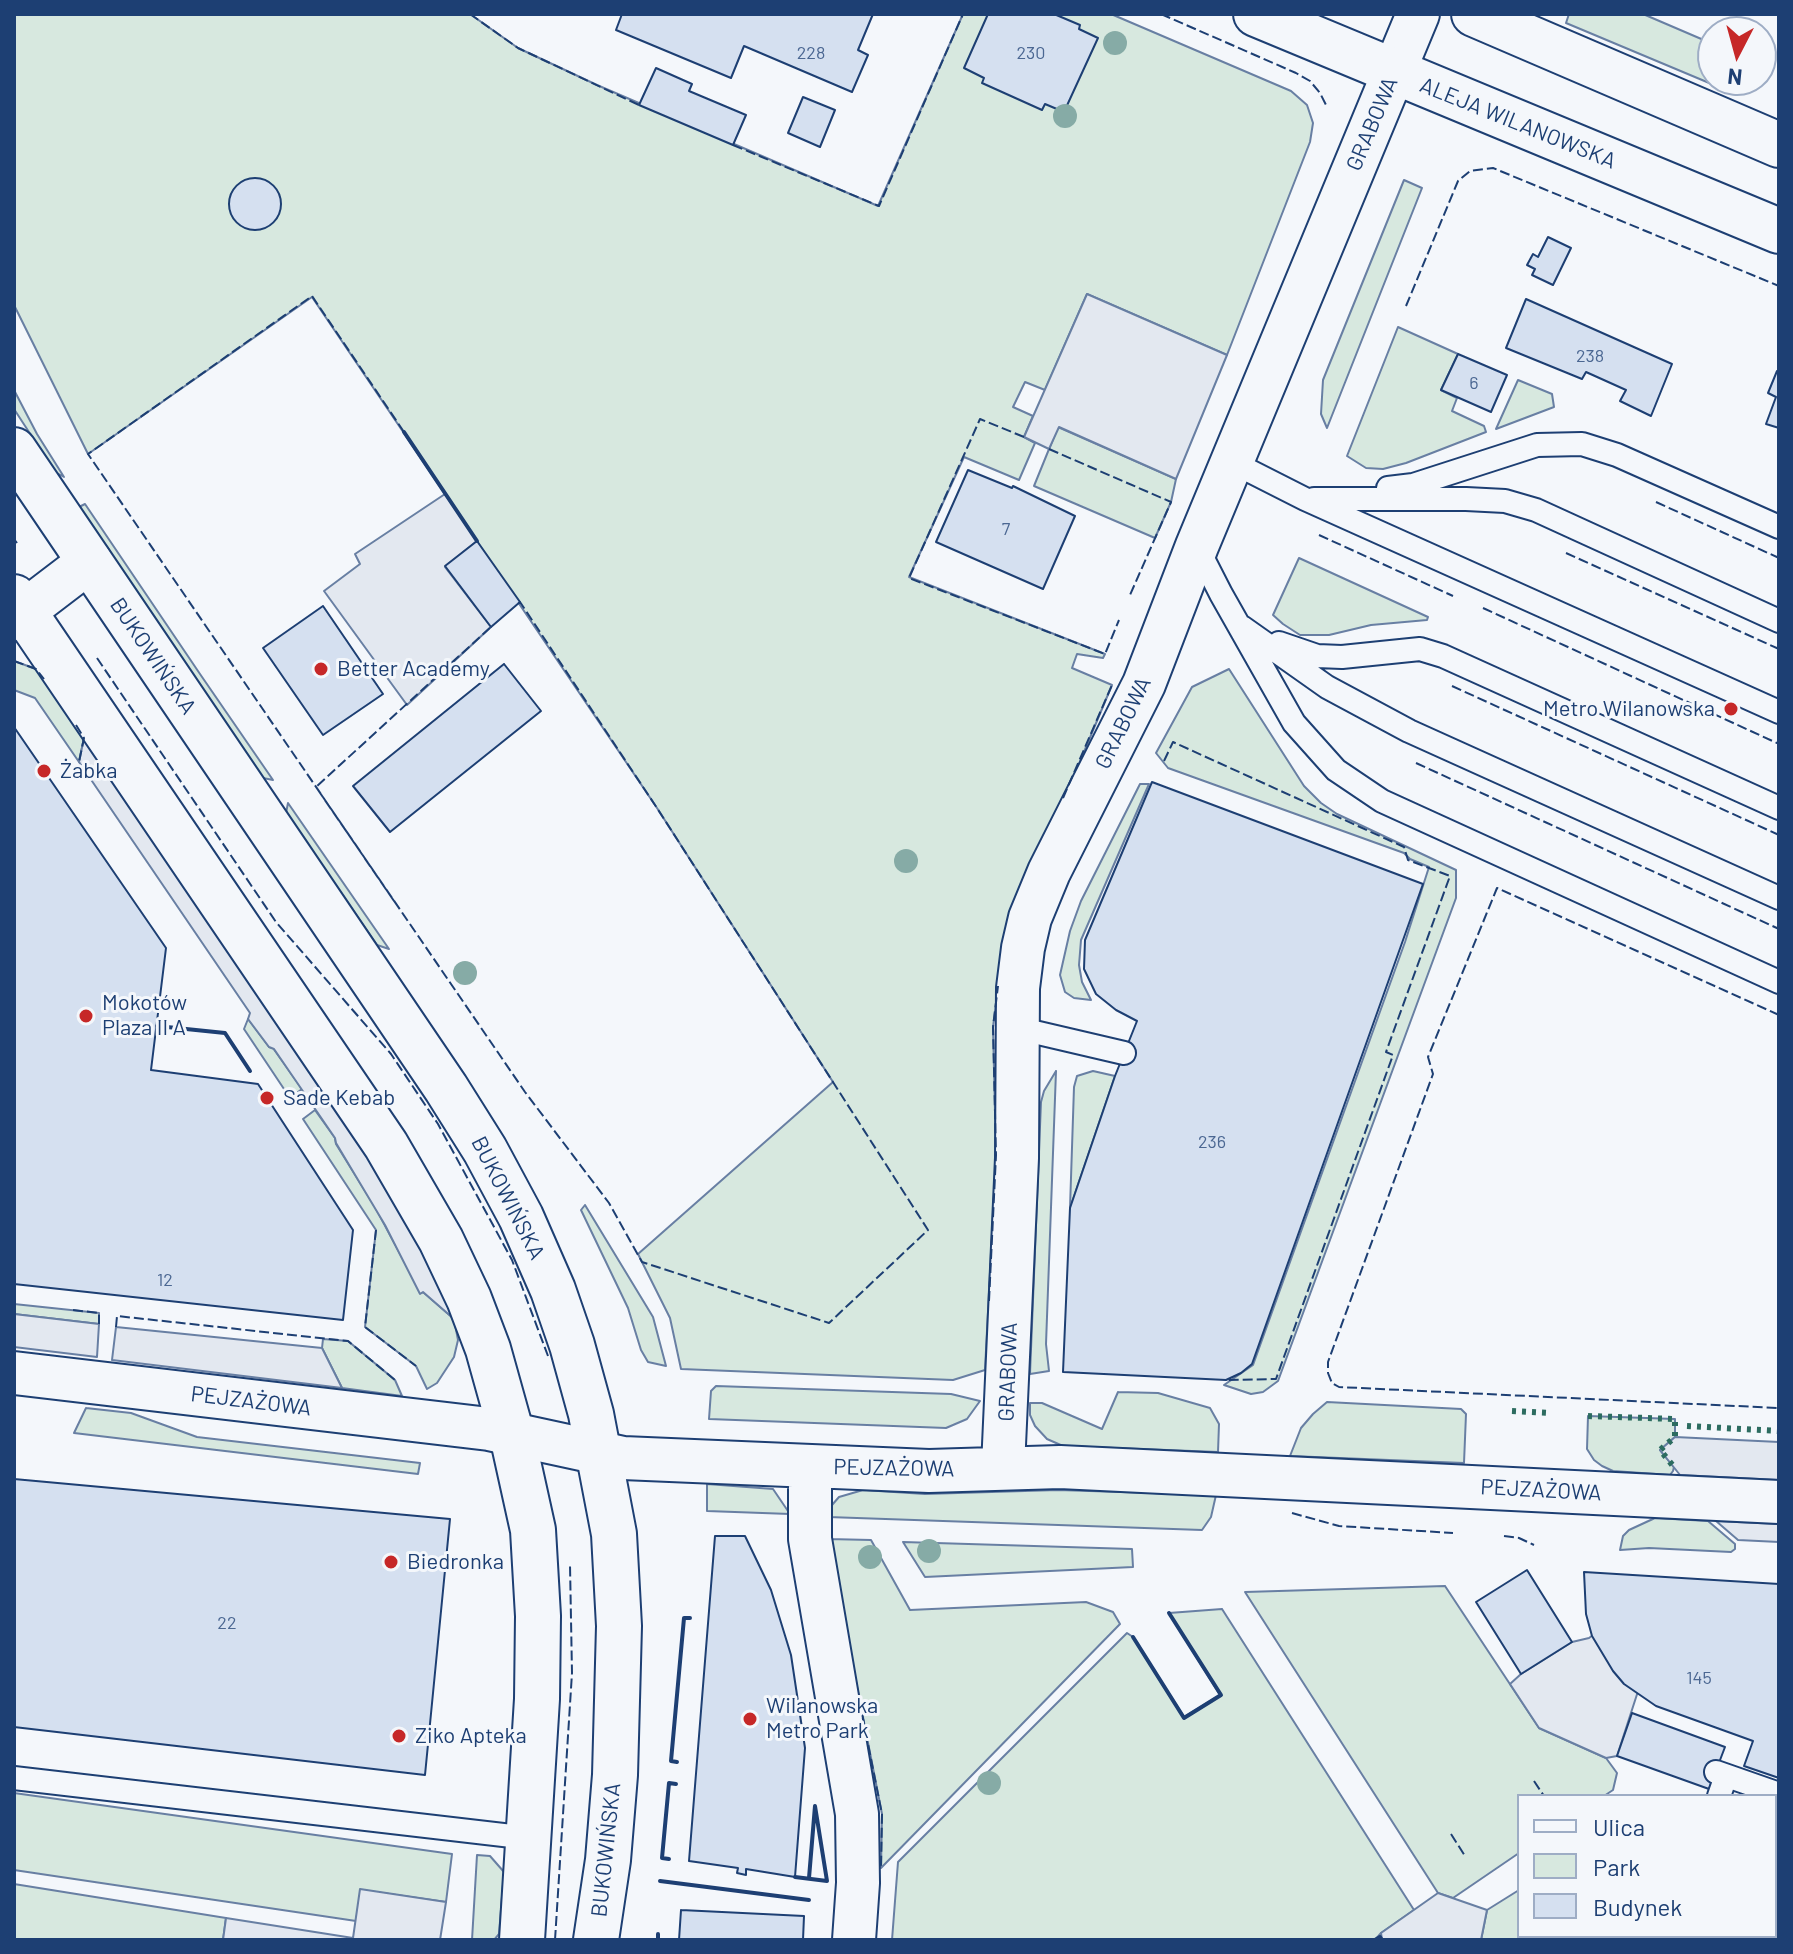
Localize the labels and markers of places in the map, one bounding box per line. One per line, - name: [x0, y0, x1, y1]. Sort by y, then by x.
- place label: Better Academy: [337, 656, 490, 682]
- marker: Better Academy: [312, 660, 330, 678]
- place label: Metro Wilanowska: [1543, 696, 1715, 722]
- marker: Metro Wilanowska: [1722, 700, 1740, 718]
- place label: Żabka: [60, 758, 117, 784]
- marker: Żabka: [35, 762, 53, 780]
- place label: Mokotów Plaza II A: [102, 990, 187, 1042]
- marker: Mokotów Plaza II A: [77, 1007, 95, 1025]
- place label: Sade Kebab: [283, 1085, 395, 1111]
- marker: Sade Kebab: [258, 1089, 276, 1107]
- place label: Biedronka: [407, 1549, 504, 1575]
- marker: Biedronka: [382, 1553, 400, 1571]
- place label: Wilanowska Metro Park: [766, 1693, 878, 1744]
- marker: Wilanowska Metro Park: [741, 1710, 759, 1728]
- place label: Ziko Apteka: [415, 1723, 527, 1749]
- marker: Ziko Apteka: [390, 1727, 408, 1745]

